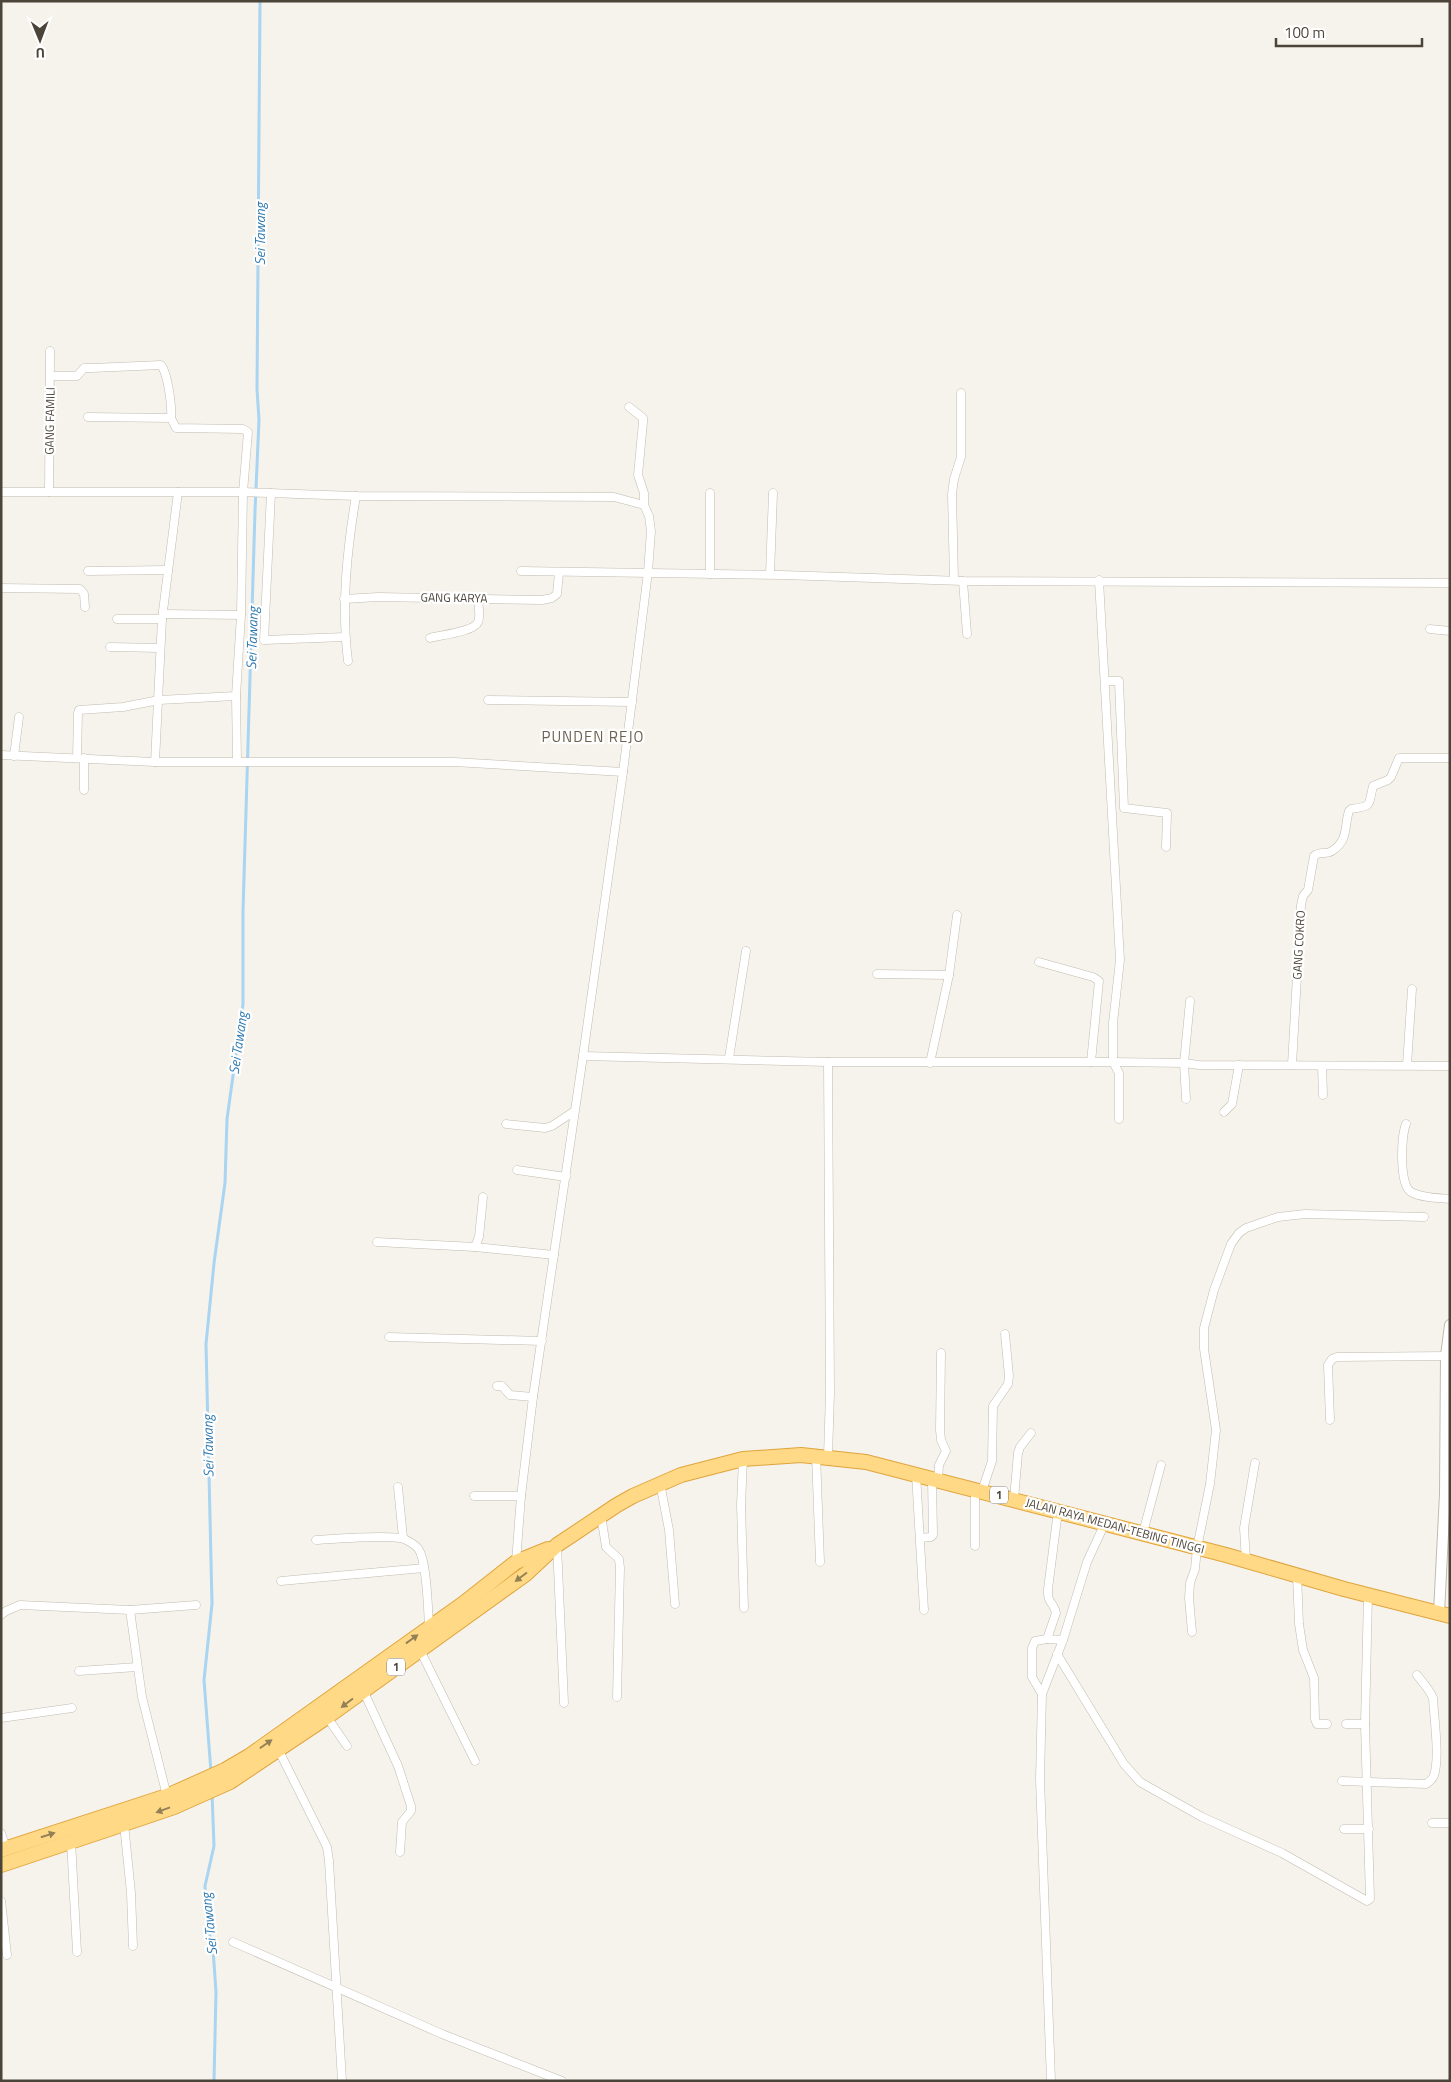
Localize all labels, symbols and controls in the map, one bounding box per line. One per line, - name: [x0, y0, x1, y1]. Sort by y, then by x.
- north arrow: [15, 15, 65, 65]
- scale bar: [1276, 15, 1422, 47]
- text: 100 m: [1284, 21, 1325, 44]
- text: U: [35, 43, 45, 64]
- water label: Sei Tawang: [249, 201, 270, 265]
- street label: GANG FAMILI: [39, 387, 60, 455]
- street label: GANG KARYA: [420, 587, 488, 608]
- water label: Sei Tawang: [240, 605, 263, 670]
- district label: PUNDEN REJO: [542, 725, 644, 748]
- street label: GANG COKRO: [1287, 910, 1310, 980]
- water label: Sei Tawang: [223, 1009, 252, 1075]
- water label: Sei Tawang: [196, 1413, 219, 1477]
- road number: 1: [990, 1486, 1008, 1504]
- street label: JALAN RAYA MEDAN-TEBING TINGGI: [1024, 1492, 1207, 1559]
- one-way arrow: [514, 1572, 528, 1582]
- one-way arrow: [405, 1634, 419, 1644]
- road number: 1: [387, 1658, 405, 1675]
- one-way arrow: [341, 1697, 354, 1708]
- one-way arrow: [259, 1739, 273, 1749]
- one-way arrow: [155, 1806, 170, 1814]
- one-way arrow: [40, 1831, 55, 1839]
- water label: Sei Tawang: [195, 1890, 222, 1956]

